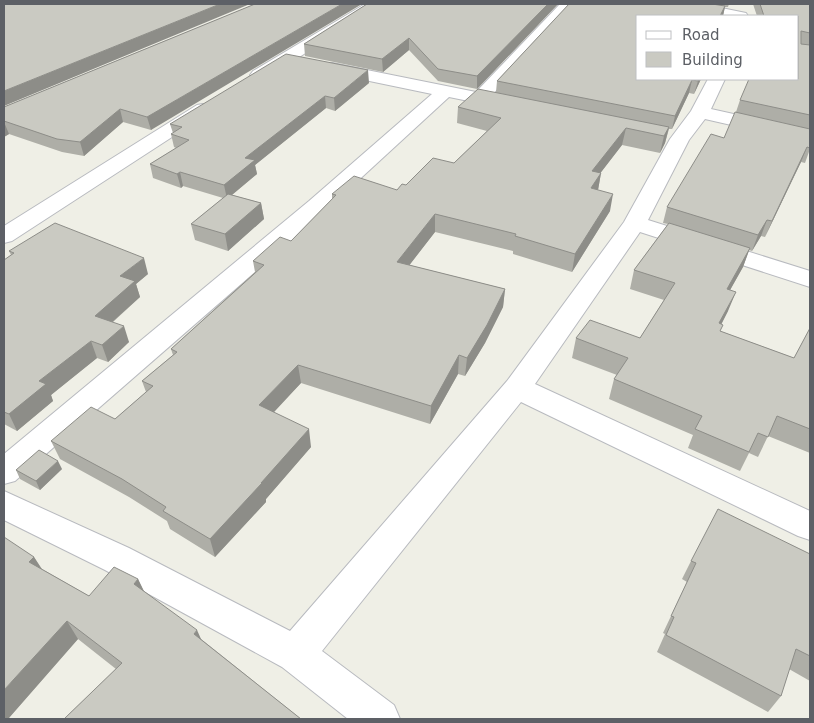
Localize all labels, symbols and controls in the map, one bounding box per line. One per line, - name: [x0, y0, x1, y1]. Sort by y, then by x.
- legend: [636, 15, 799, 80]
- text: Road: [682, 26, 720, 44]
- text: Building: [682, 51, 743, 69]

